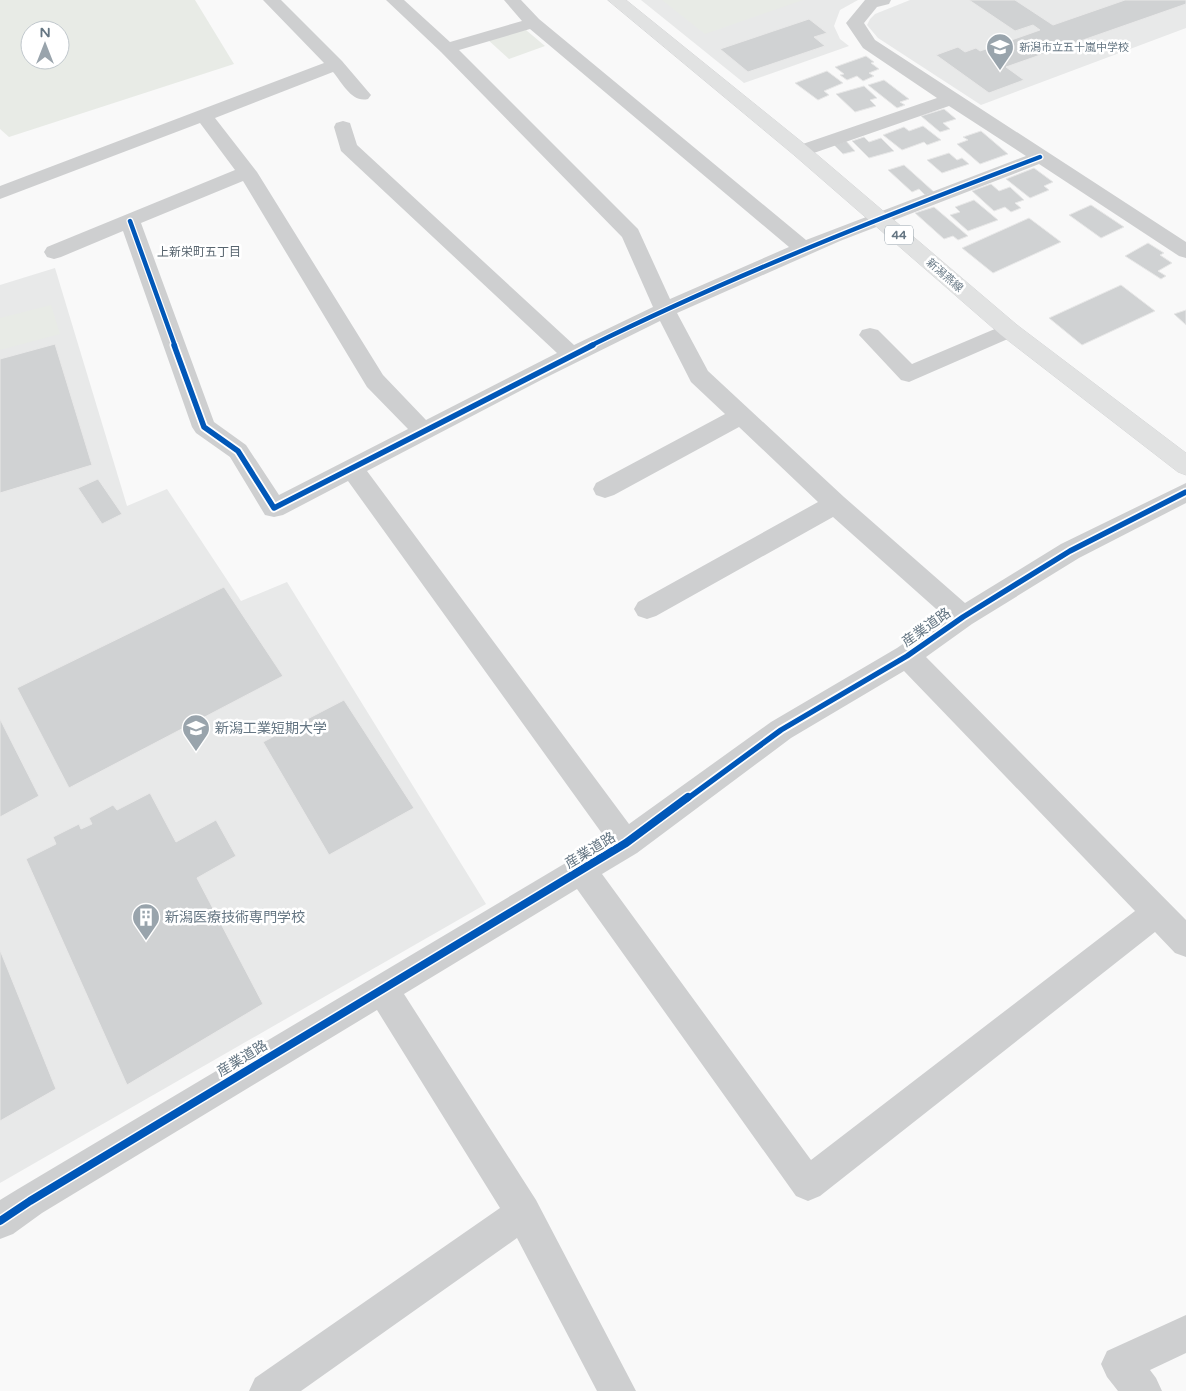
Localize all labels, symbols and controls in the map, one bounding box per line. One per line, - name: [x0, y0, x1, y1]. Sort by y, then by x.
- north arrow: [20, 20, 70, 70]
- text: N: [39, 24, 51, 41]
- school or university icon: 新潟市立五十嵐中学校: [985, 32, 1015, 71]
- place label: 新潟市立五十嵐中学校: [1019, 41, 1129, 54]
- road number: 44: [885, 226, 913, 244]
- district label: 上新栄町五丁目: [157, 245, 241, 259]
- street label: 新潟燕線: [924, 256, 966, 295]
- street label: 産業道路: [898, 604, 954, 650]
- school or university icon: 新潟工業短期大学: [181, 713, 211, 752]
- place label: 新潟工業短期大学: [215, 720, 327, 737]
- street label: 産業道路: [562, 829, 619, 872]
- building icon: 新潟医療技術専門学校: [131, 902, 161, 941]
- place label: 新潟医療技術専門学校: [165, 909, 305, 926]
- street label: 産業道路: [214, 1037, 271, 1080]

